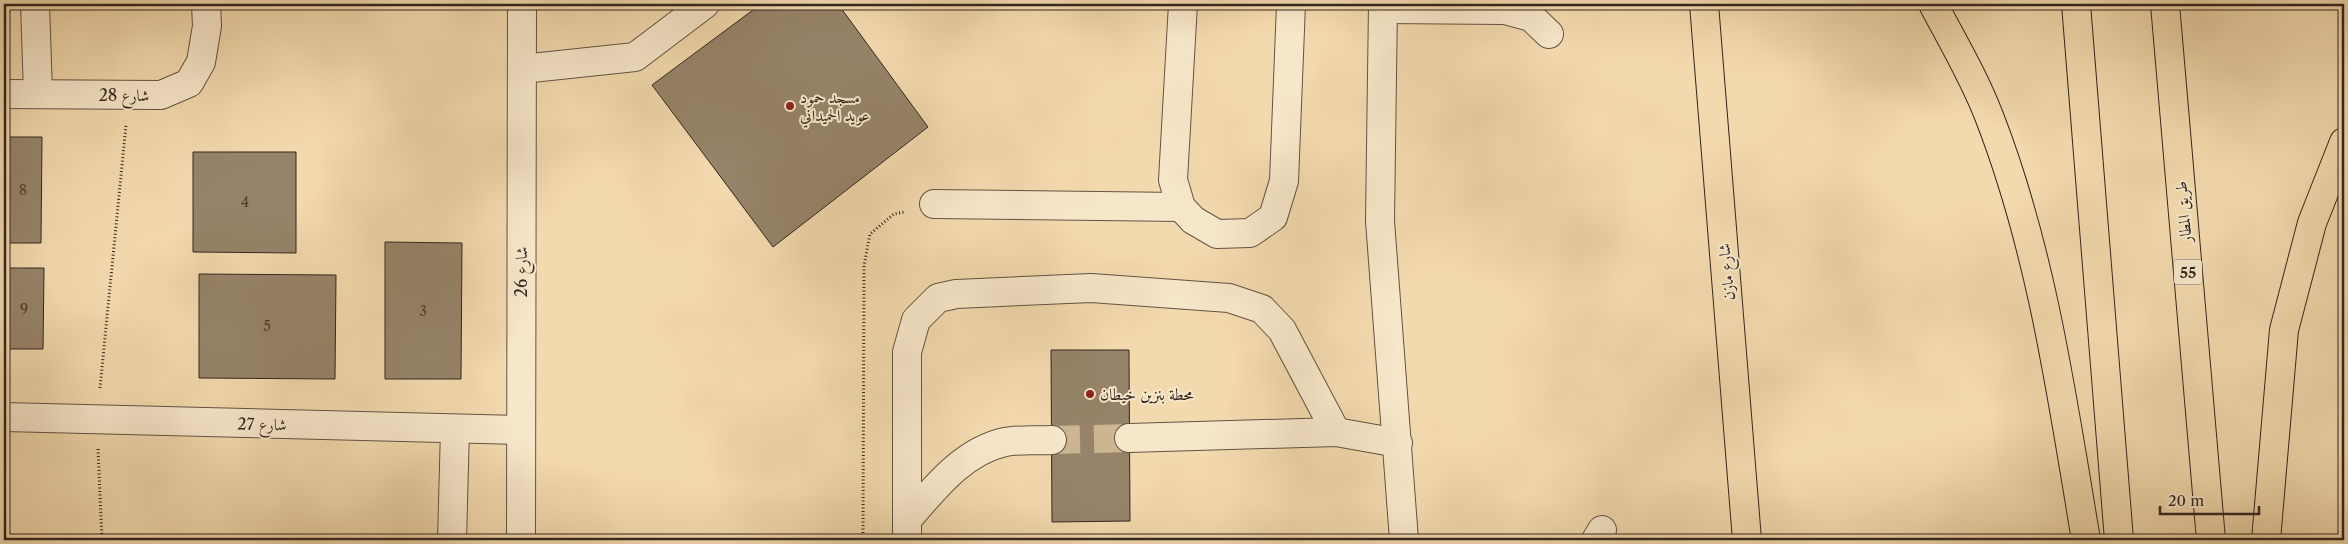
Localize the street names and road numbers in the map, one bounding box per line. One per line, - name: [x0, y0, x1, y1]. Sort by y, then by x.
- street label: شارع 28: [99, 85, 149, 109]
- street label: طريق المطار: [2170, 180, 2197, 246]
- street label: شارع مازن: [1714, 242, 1742, 301]
- street label: شارع 26: [511, 247, 535, 297]
- road number: 55: [2174, 260, 2202, 284]
- street label: شارع 27: [237, 414, 287, 438]

